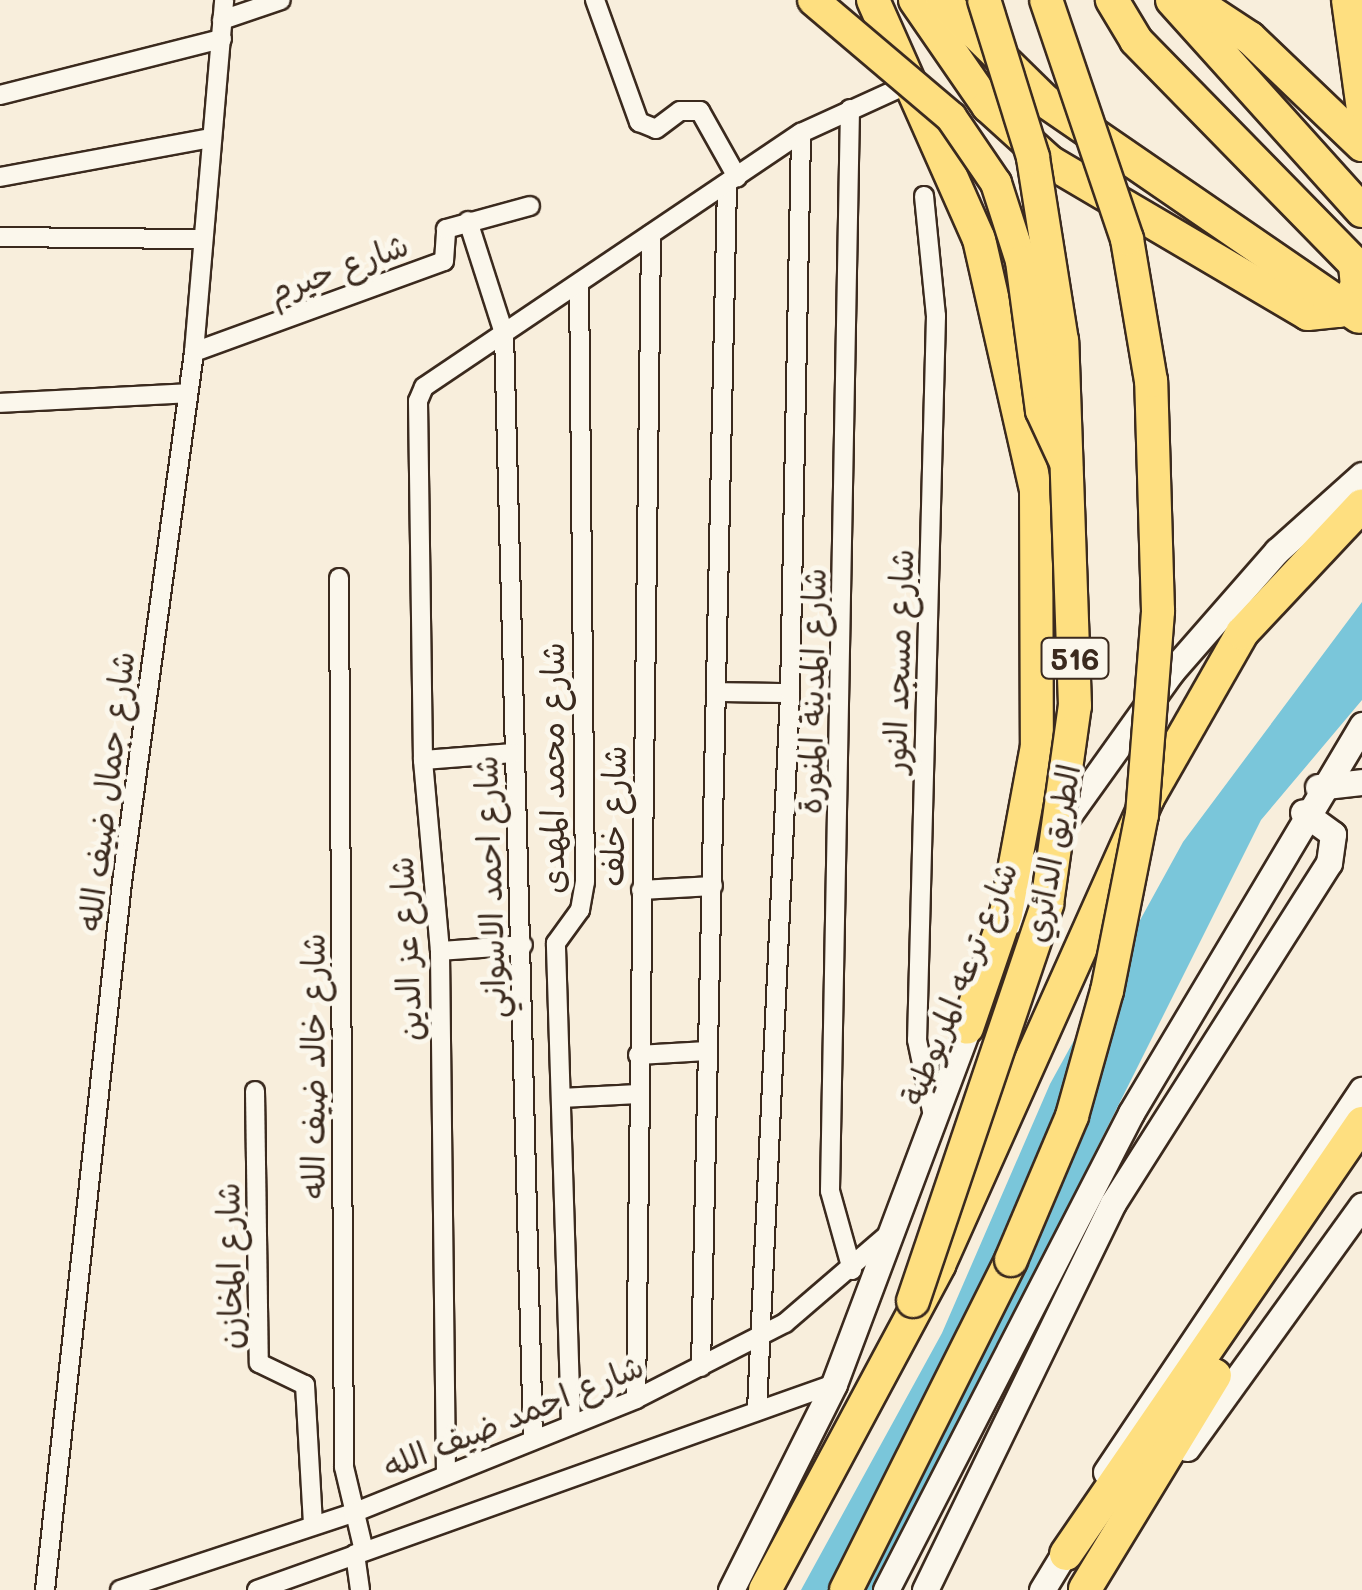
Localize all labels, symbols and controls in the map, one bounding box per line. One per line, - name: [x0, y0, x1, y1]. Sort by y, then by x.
- street label: شارع حيرم: [263, 224, 413, 310]
- street label: شارع مسجد النور: [874, 548, 920, 774]
- street label: شارع المدينة المنورة: [790, 567, 832, 815]
- road number: 516: [1040, 633, 1110, 683]
- street label: شارع محمد المهدى: [532, 642, 570, 894]
- street label: شارع جمال ضيف الله: [69, 649, 141, 933]
- street label: شارع خلف: [592, 745, 632, 887]
- street label: شارع احمد الاسواني: [465, 755, 513, 1019]
- street label: الطريق الدائري: [1015, 761, 1087, 945]
- street label: شارع عز الدين: [381, 856, 429, 1042]
- street label: شارع ترعه المريوطية: [892, 856, 1024, 1110]
- street label: شارع خالد ضيف الله: [293, 933, 331, 1199]
- street label: شارع المخازن: [207, 1182, 249, 1350]
- street label: شارع احمد ضيف الله: [377, 1345, 649, 1485]

